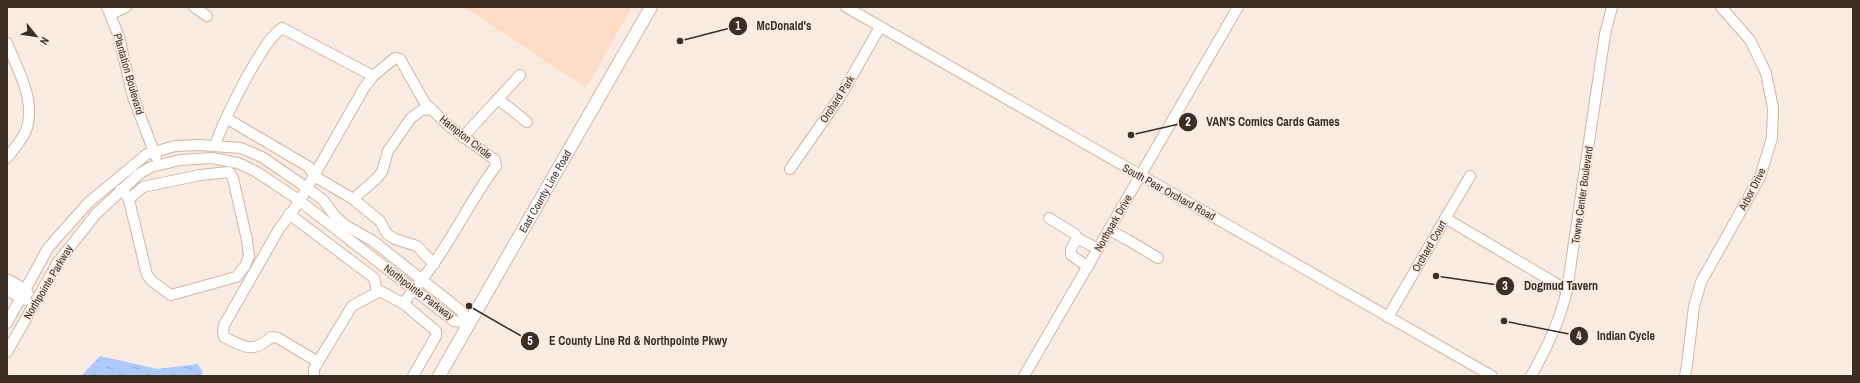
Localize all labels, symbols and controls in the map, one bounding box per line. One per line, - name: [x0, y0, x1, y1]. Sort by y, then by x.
- callout: McDonald's: [728, 14, 819, 38]
- north arrow: [16, 16, 56, 56]
- text: 1: [735, 18, 741, 34]
- text: McDonald's: [757, 18, 812, 34]
- street label: Plantation Boulevard: [111, 32, 147, 116]
- text: N: [37, 35, 52, 47]
- street label: Orchard Park: [817, 72, 858, 125]
- callout: VAN'S Comics Cards Games: [1178, 110, 1348, 134]
- street label: Hampton Circle: [437, 112, 495, 162]
- text: 2: [1185, 114, 1191, 130]
- text: VAN'S Comics Cards Games: [1206, 114, 1340, 130]
- street label: Towne Center Boulevard: [1568, 145, 1596, 245]
- street label: East County Line Road: [516, 147, 574, 235]
- street label: South Pear Orchard Road: [1120, 161, 1218, 223]
- street label: Arbor Drive: [1735, 165, 1769, 214]
- street label: Northpark Drive: [1091, 192, 1135, 254]
- street label: Orchard Court: [1409, 217, 1450, 274]
- street label: Northpointe Parkway: [20, 242, 76, 322]
- street label: Northpointe Parkway: [381, 261, 457, 323]
- callout: Dogmud Tavern: [1495, 274, 1606, 298]
- text: 3: [1502, 278, 1508, 294]
- text: Dogmud Tavern: [1524, 278, 1598, 294]
- callout: Indian Cycle: [1569, 324, 1663, 348]
- text: 4: [1576, 328, 1582, 344]
- text: Indian Cycle: [1597, 328, 1656, 344]
- callout: E County Line Rd & Northpointe Pkwy: [520, 329, 735, 353]
- text: 5: [527, 333, 533, 349]
- text: E County Line Rd & Northpointe Pkwy: [549, 333, 728, 349]

